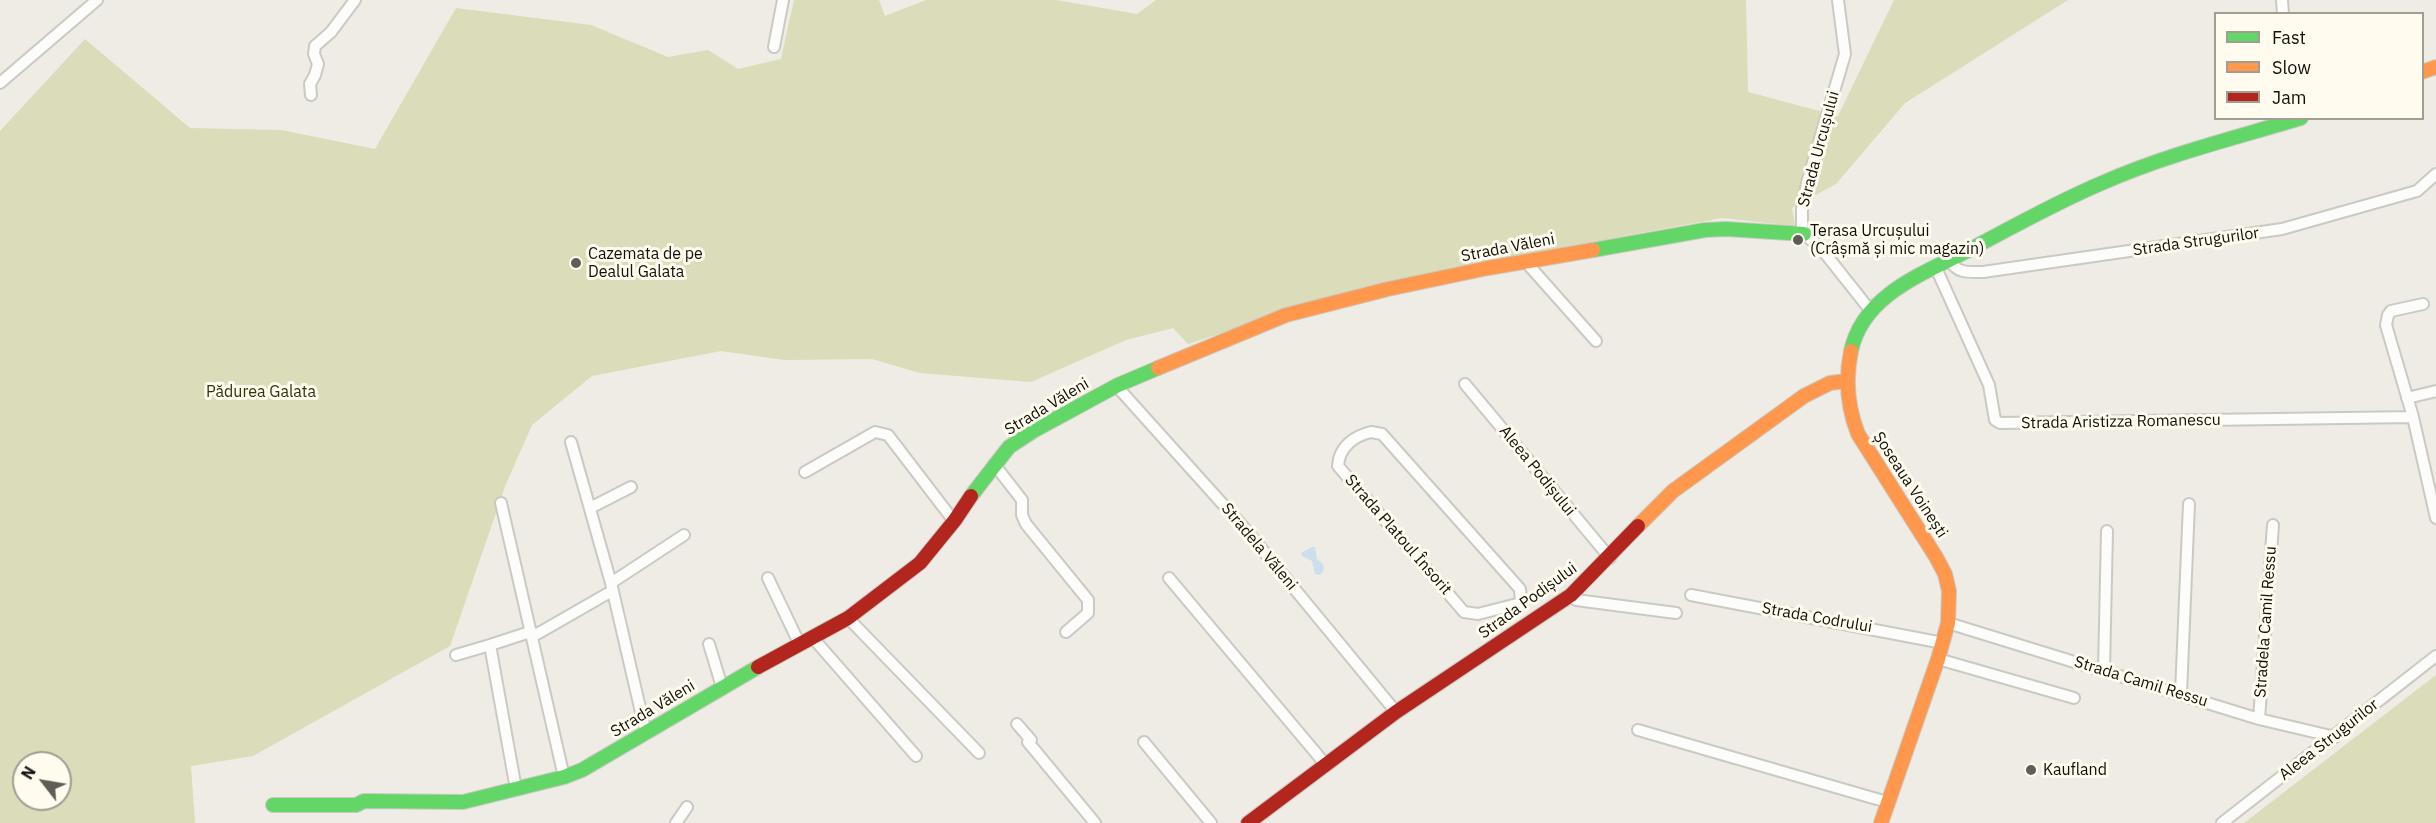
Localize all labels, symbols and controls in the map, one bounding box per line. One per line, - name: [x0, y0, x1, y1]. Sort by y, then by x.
- legend: [2214, 12, 2424, 120]
- text: Fast: [2272, 26, 2306, 49]
- text: Slow: [2272, 56, 2311, 79]
- text: Jam: [2272, 86, 2307, 109]
- street label: Strada Urcușului: [1794, 89, 1844, 209]
- place label: Terasa Urcușului (Crâșmă și mic magazin): [1810, 221, 1984, 259]
- street label: Strada Strugurilor: [2132, 224, 2260, 260]
- street label: Strada Văleni: [1460, 230, 1556, 266]
- marker: Terasa Urcușului (Crâșmă și mic magazin): [1791, 233, 1805, 247]
- place label: Cazemata de pe Dealul Galata: [588, 244, 703, 282]
- marker: Cazemata de pe Dealul Galata: [569, 256, 583, 270]
- street label: Strada Văleni: [1001, 374, 1093, 440]
- park label: Pădurea Galata: [206, 382, 316, 402]
- street label: Strada Aristizza Romanescu: [2021, 411, 2221, 433]
- street label: Aleea Podișului: [1495, 422, 1579, 520]
- street label: Șoseaua Voinești: [1869, 429, 1951, 541]
- street label: Strada Platoul Însorit: [1341, 471, 1455, 599]
- street label: Stradela Văleni: [1217, 499, 1301, 595]
- street label: Stradela Camil Ressu: [2251, 546, 2281, 698]
- street label: Strada Podișului: [1475, 559, 1581, 643]
- street label: Strada Codrului: [1760, 599, 1874, 637]
- street label: Strada Camil Ressu: [2072, 653, 2210, 711]
- street label: Strada Văleni: [607, 676, 699, 742]
- street label: Aleea Strugurilor: [2275, 695, 2383, 785]
- north arrow: [12, 751, 72, 811]
- place label: Kaufland: [2043, 760, 2107, 780]
- text: N: [17, 763, 40, 783]
- marker: Kaufland: [2024, 763, 2038, 777]

